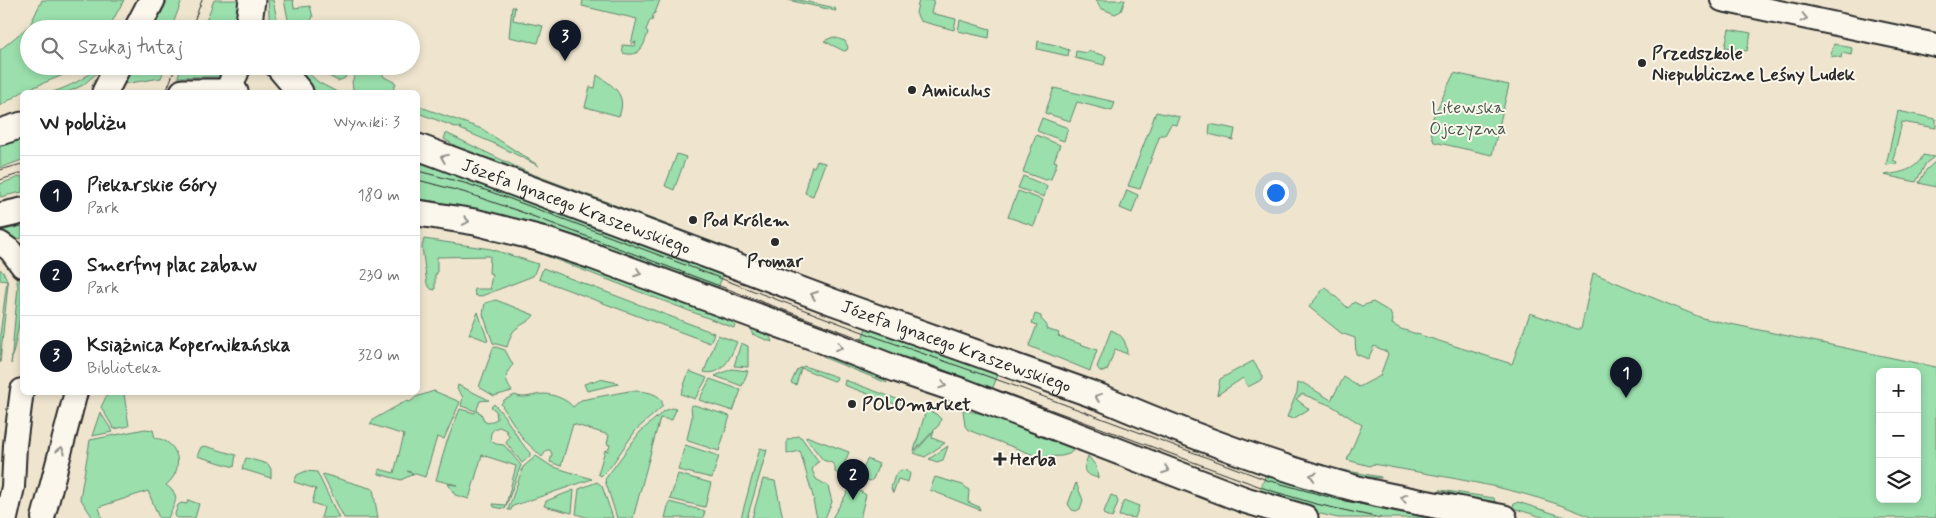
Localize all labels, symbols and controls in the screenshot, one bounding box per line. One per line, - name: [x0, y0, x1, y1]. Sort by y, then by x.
- one-way arrow: [1800, 12, 1809, 23]
- search box: [20, 20, 420, 75]
- pin: 3: [549, 20, 581, 61]
- icon: search: [38, 34, 66, 62]
- text: Szukaj tutaj: [78, 35, 183, 60]
- place label: Przedszkole Niepubliczne Leśny Ludek: [1652, 42, 1856, 87]
- marker: Przedszkole Niepubliczne Leśny Ludek: [1636, 57, 1648, 69]
- place label: Amiculus: [922, 79, 991, 103]
- marker: Amiculus: [906, 84, 918, 96]
- park label: Litewska Ojczyzna: [1429, 96, 1507, 141]
- text: W pobliżu: [40, 109, 126, 137]
- text: Wyniki: 3: [334, 112, 400, 133]
- one-way arrow: [440, 153, 448, 163]
- street label: Józefa Ignacego Kraszewskiego: [458, 153, 694, 261]
- text: Piekarskie Góry: [87, 173, 217, 198]
- your location: [1263, 180, 1289, 206]
- text: 1: [52, 185, 60, 206]
- text: 180 m: [357, 185, 400, 206]
- text: Park: [87, 198, 119, 219]
- place label: Pod Królem: [703, 209, 789, 233]
- marker: Pod Królem: [687, 214, 699, 226]
- one-way arrow: [461, 215, 470, 225]
- marker: Promar: [769, 236, 781, 248]
- place label: Promar: [747, 250, 804, 274]
- text: Smerfny plac zabaw: [87, 253, 257, 278]
- text: 2: [52, 265, 60, 286]
- text: 230 m: [359, 265, 400, 286]
- one-way arrow: [633, 267, 641, 277]
- text: Park: [87, 278, 119, 299]
- one-way arrow: [810, 290, 818, 300]
- street label: Józefa Ignacego Kraszewskiego: [838, 295, 1074, 399]
- text: Książnica Kopernikańska: [87, 333, 290, 358]
- one-way arrow: [834, 341, 843, 351]
- text: 3: [52, 345, 60, 366]
- text: 320 m: [358, 345, 400, 366]
- pin: 1: [1610, 357, 1642, 398]
- text: Biblioteka: [87, 358, 161, 379]
- map controls: [1876, 368, 1921, 503]
- button: +: [1876, 368, 1921, 413]
- one-way arrow: [938, 379, 946, 389]
- place label: POLOmarket: [862, 393, 971, 417]
- one-way arrow: [1095, 393, 1103, 403]
- marker: POLOmarket: [846, 398, 858, 410]
- button: −: [1876, 413, 1921, 458]
- one-way arrow: [55, 447, 65, 455]
- place label: Herba: [1010, 448, 1056, 472]
- marker: Herba: [994, 453, 1006, 465]
- button: layers: [1876, 458, 1921, 503]
- pin: 2: [837, 459, 869, 500]
- one-way arrow: [1161, 464, 1170, 474]
- one-way arrow: [1309, 471, 1317, 481]
- one-way arrow: [1400, 493, 1409, 504]

